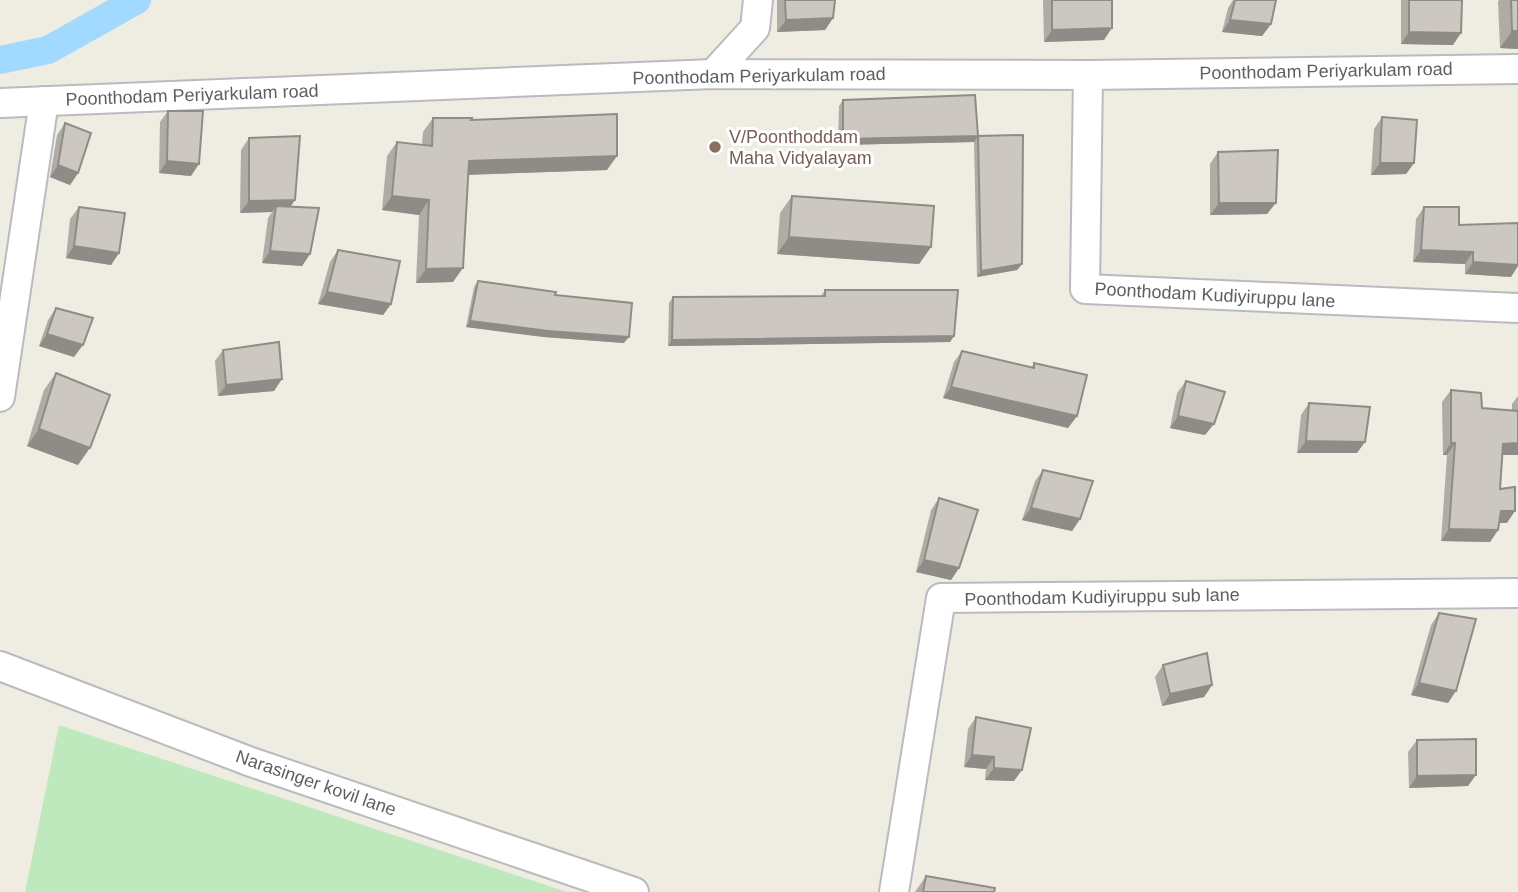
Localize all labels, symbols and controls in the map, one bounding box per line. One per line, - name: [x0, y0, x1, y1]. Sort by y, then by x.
- street label: Poonthodam Periyarkulam road: [1199, 59, 1453, 83]
- street label: Poonthodam Periyarkulam road: [632, 64, 886, 88]
- street label: Poonthodam Periyarkulam road: [65, 81, 319, 109]
- place label: V/Poonthoddam Maha Vidyalayam: [729, 127, 872, 168]
- marker: V/Poonthoddam Maha Vidyalayam: [707, 139, 723, 155]
- street label: Poonthodam Kudiyiruppu lane: [1094, 279, 1336, 311]
- street label: Poonthodam Kudiyiruppu sub lane: [964, 585, 1240, 609]
- street label: Narasinger kovil lane: [233, 746, 399, 820]

